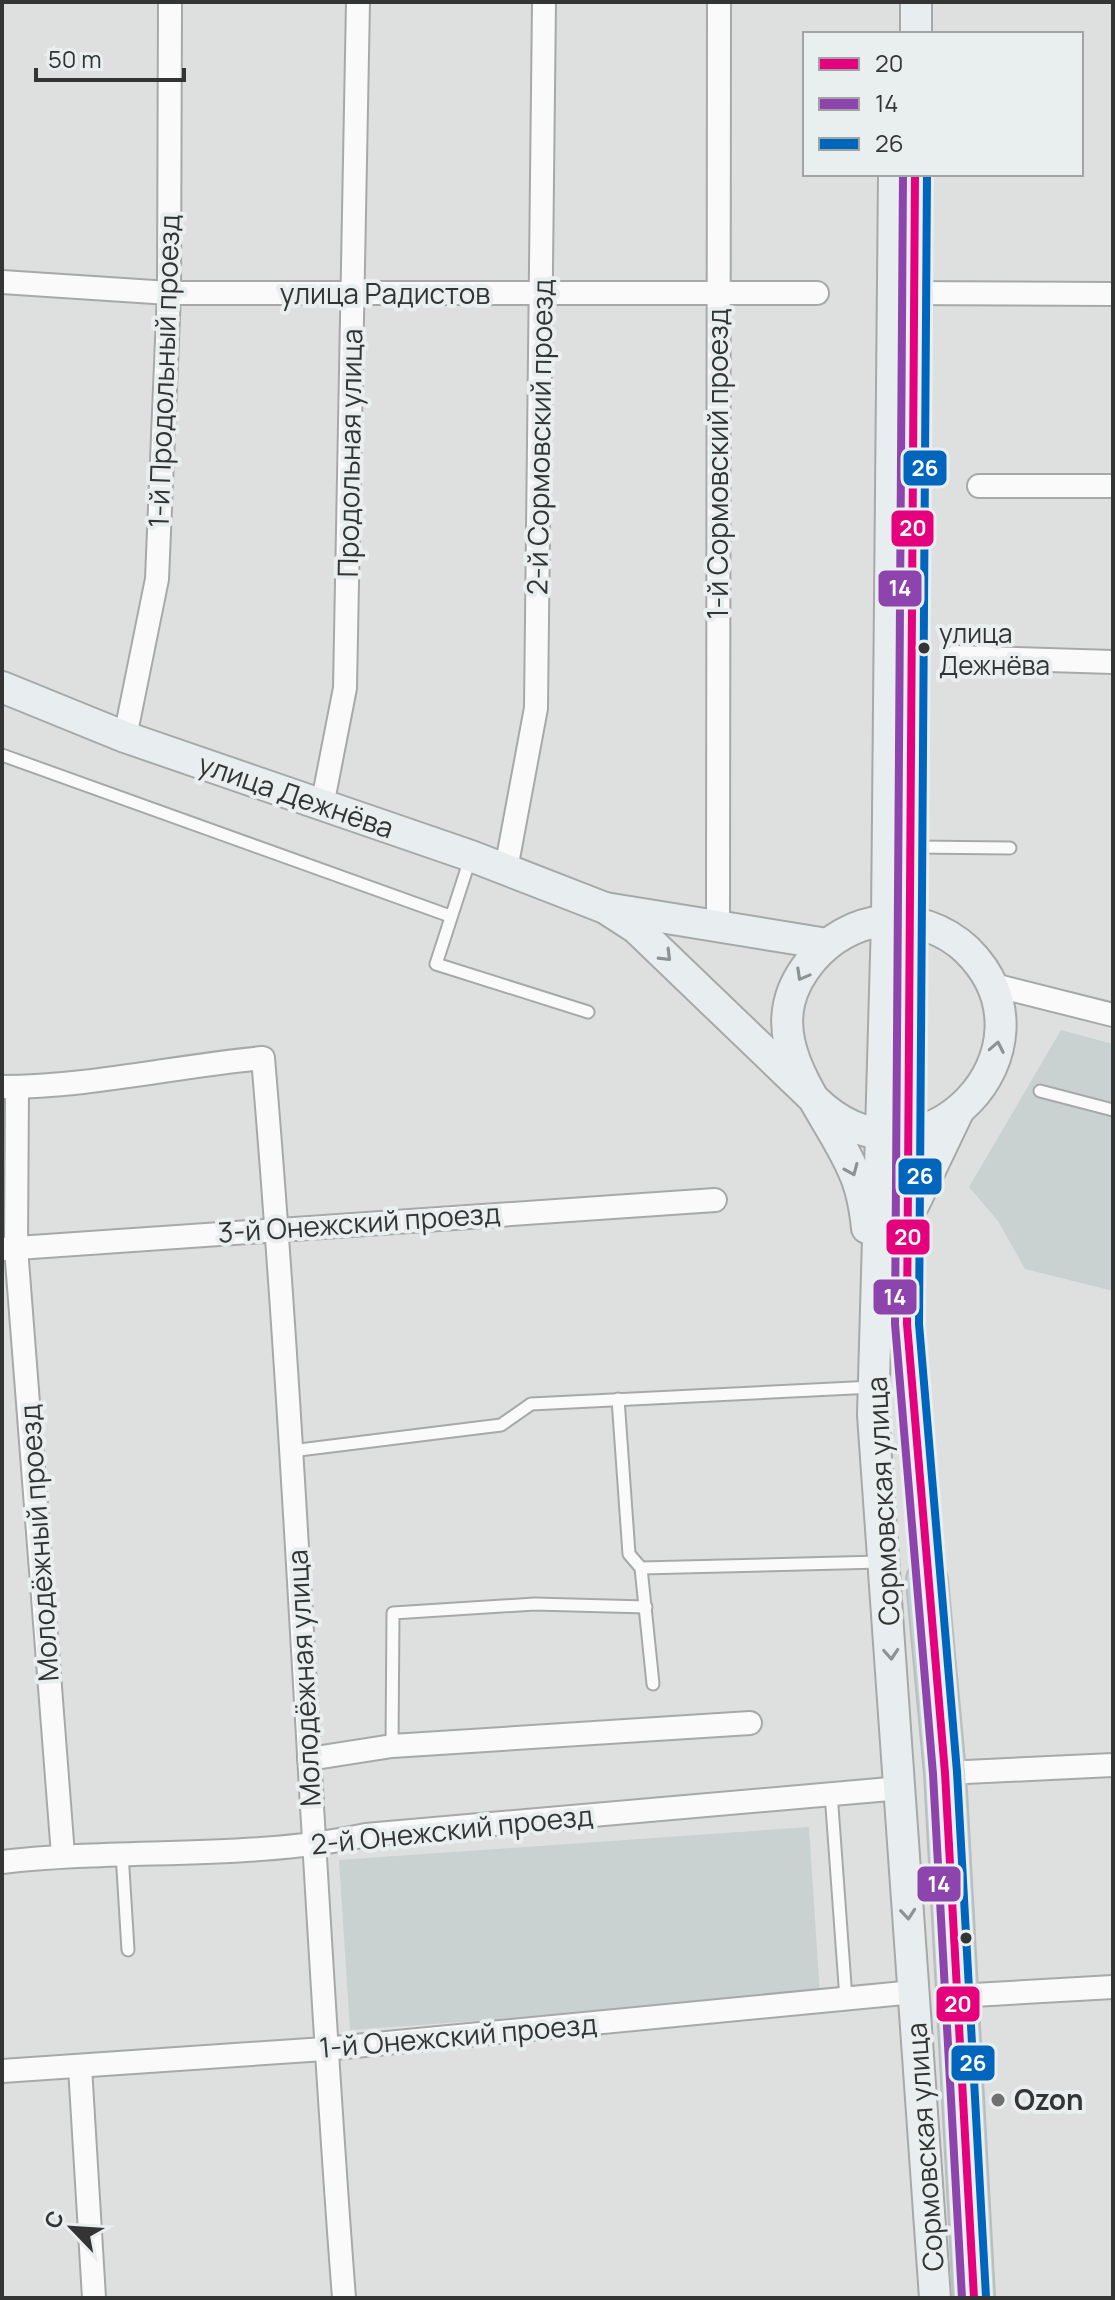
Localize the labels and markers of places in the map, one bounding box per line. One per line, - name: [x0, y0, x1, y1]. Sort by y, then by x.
- place label: улица Дежнёва: [939, 615, 1050, 683]
- marker: улица Дежнёва: [916, 640, 932, 656]
- unlabelled marker: [958, 1930, 974, 1946]
- place label: Ozon: [1014, 2080, 1084, 2118]
- marker: Ozon: [989, 2091, 1007, 2109]

